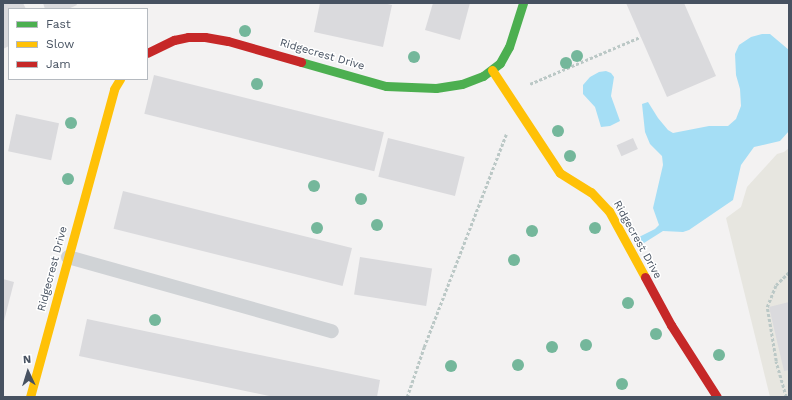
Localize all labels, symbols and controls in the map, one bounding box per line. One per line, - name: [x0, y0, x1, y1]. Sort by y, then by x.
- legend: [8, 8, 148, 80]
- text: Fast: [46, 17, 71, 31]
- text: Slow: [46, 37, 74, 51]
- street label: Ridgecrest Drive: [278, 37, 366, 73]
- text: Jam: [46, 57, 71, 71]
- street label: Ridgecrest Drive: [610, 198, 664, 282]
- street label: Ridgecrest Drive: [35, 225, 71, 313]
- north arrow: [8, 352, 48, 392]
- text: N: [23, 353, 32, 366]

